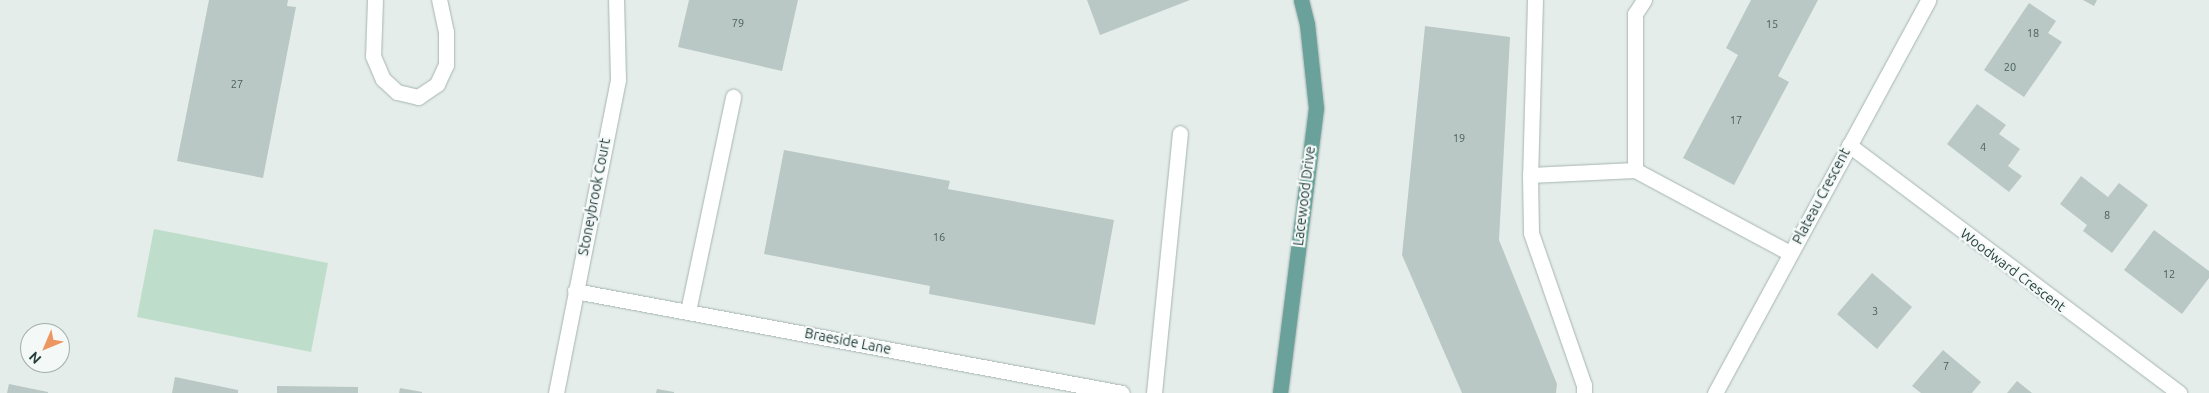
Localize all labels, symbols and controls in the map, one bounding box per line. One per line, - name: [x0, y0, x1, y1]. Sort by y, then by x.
- house number: 79: [732, 16, 744, 30]
- house number: 15: [1766, 17, 1778, 31]
- house number: 18: [2027, 26, 2039, 40]
- house number: 20: [2004, 60, 2016, 74]
- house number: 27: [231, 77, 243, 91]
- house number: 17: [1730, 113, 1742, 127]
- house number: 19: [1453, 131, 1465, 145]
- street label: Stoneybrook Court: [574, 137, 614, 257]
- house number: 4: [1980, 140, 1986, 154]
- street label: Lacewood Drive: [1290, 145, 1318, 247]
- street label: Plateau Crescent: [1789, 145, 1853, 247]
- house number: 8: [2104, 208, 2110, 222]
- street label: Woodward Crescent: [1957, 225, 2069, 315]
- house number: 16: [933, 230, 945, 244]
- house number: 12: [2163, 267, 2175, 281]
- house number: 3: [1872, 304, 1878, 318]
- north arrow: [20, 323, 70, 373]
- street label: Braeside Lane: [803, 324, 893, 358]
- text: N: [26, 349, 44, 367]
- house number: 7: [1943, 359, 1949, 373]

